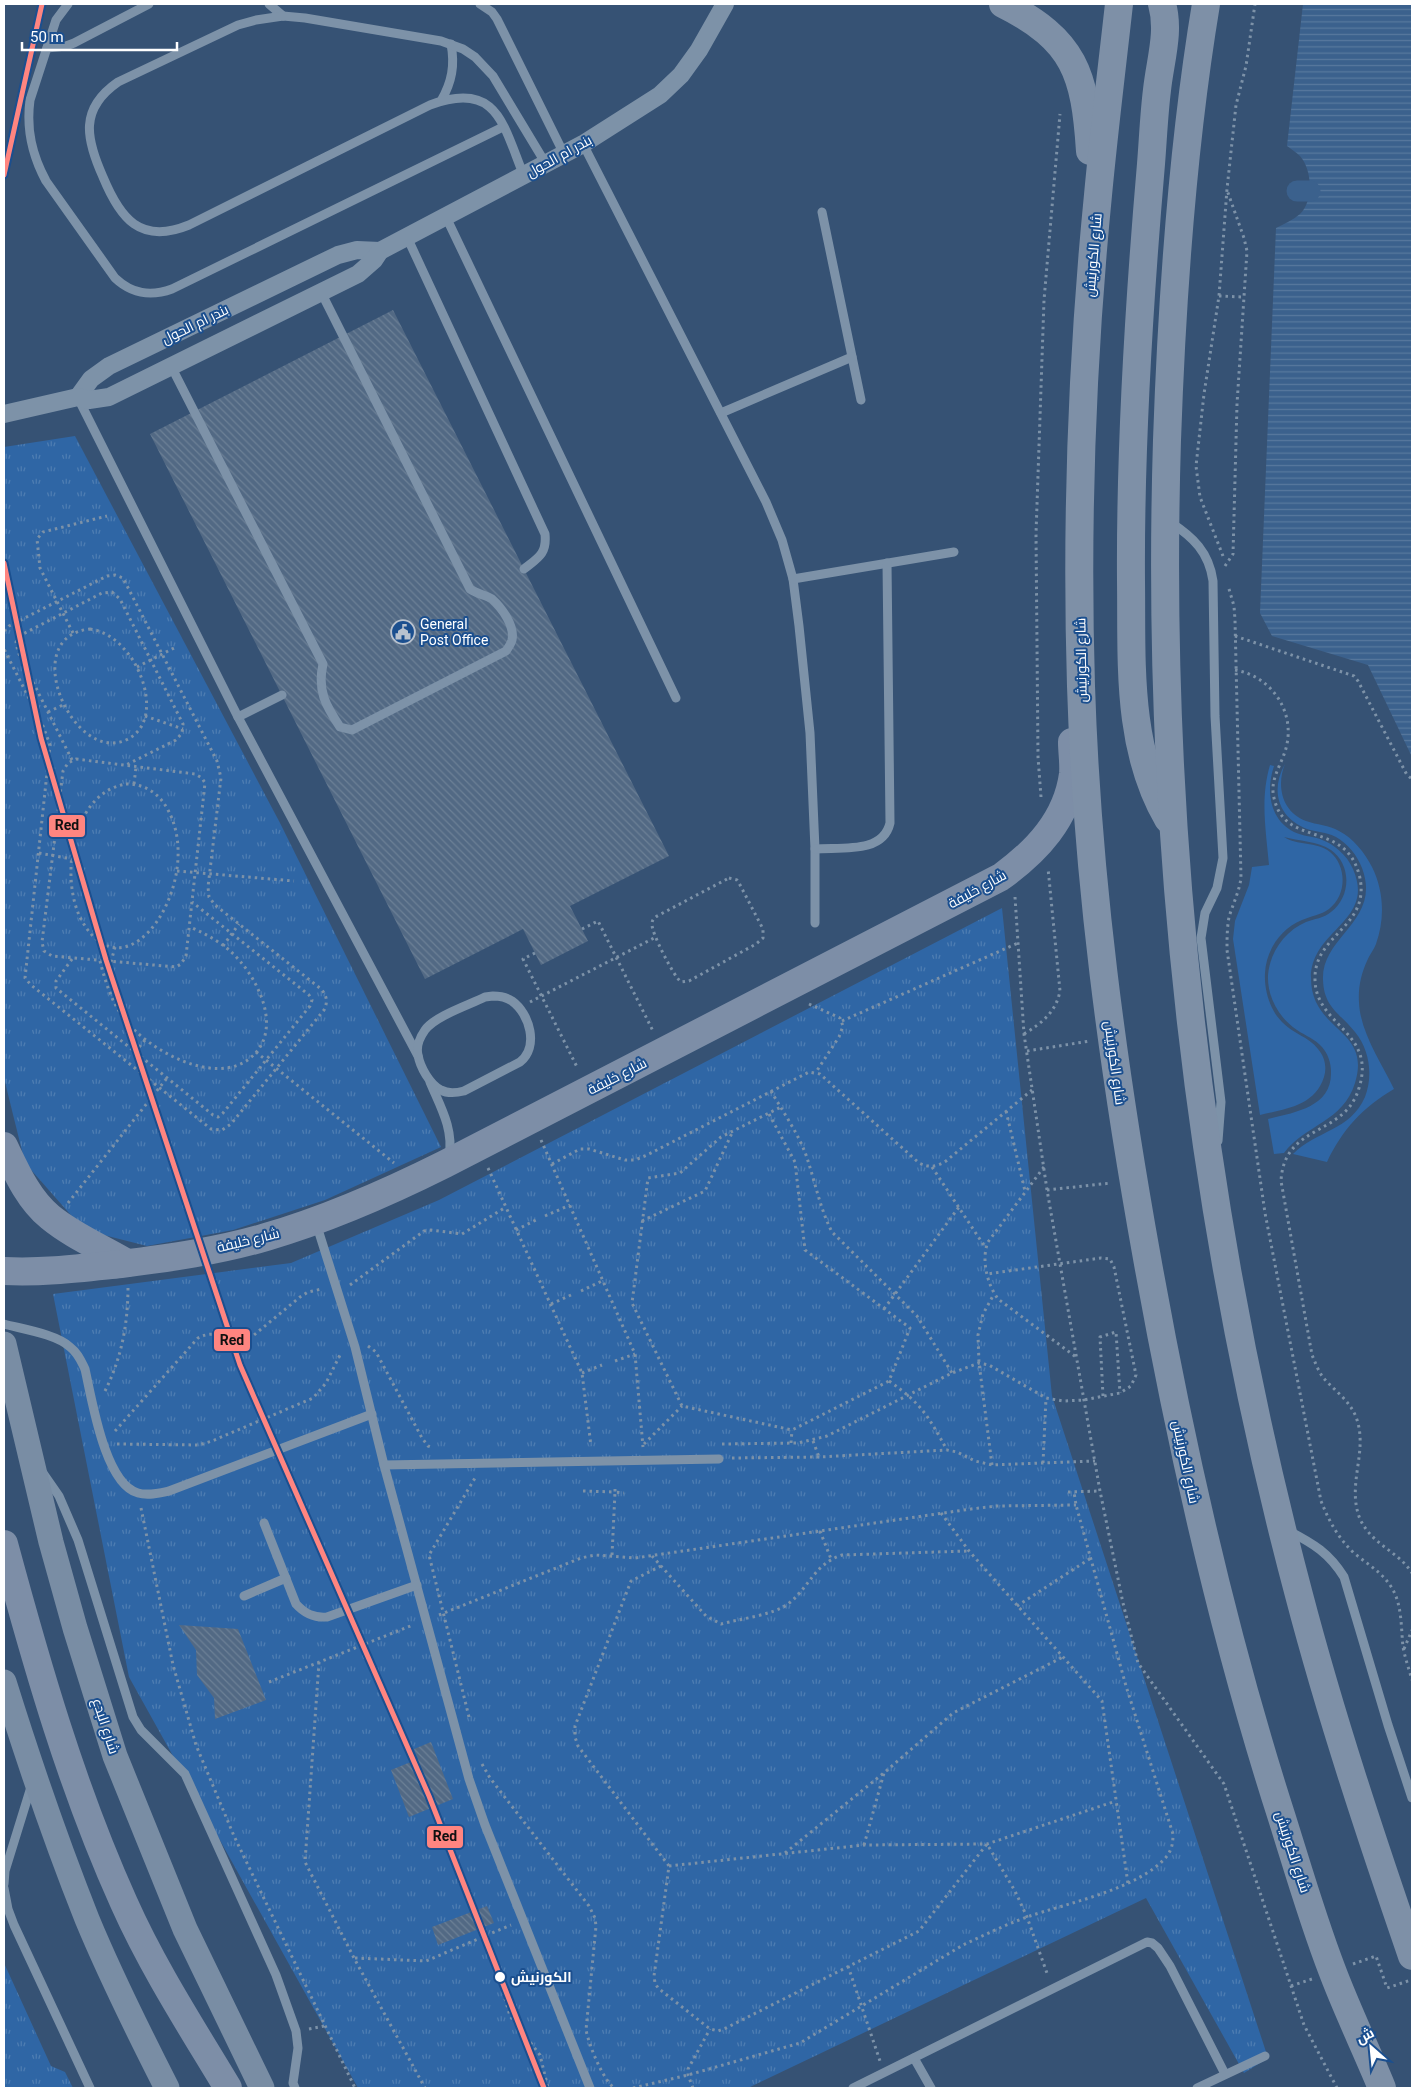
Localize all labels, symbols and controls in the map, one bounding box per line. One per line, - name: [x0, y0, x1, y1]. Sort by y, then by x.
- scale bar: [22, 20, 178, 52]
- text: 50 m: [30, 28, 64, 46]
- street label: بندر ام الحول: [524, 132, 595, 182]
- street label: شارع الكورنيش: [1081, 212, 1106, 298]
- street label: بندر ام الحول: [159, 301, 232, 349]
- place label: General Post Office: [420, 616, 488, 648]
- street label: شارع الكورنيش: [1072, 618, 1091, 702]
- public building icon: General Post Office: [390, 619, 416, 645]
- line badge: Red: [48, 814, 86, 838]
- text: Red: [55, 817, 79, 833]
- street label: شارع خليفة: [945, 867, 1009, 912]
- street label: شارع الكورنيش: [1100, 1020, 1129, 1106]
- street label: شارع خليفة: [585, 1054, 650, 1099]
- street label: شارع خليفة: [215, 1225, 281, 1256]
- line badge: Red: [213, 1328, 251, 1352]
- text: Red: [220, 1332, 244, 1348]
- street label: شارع الكورنيش: [1168, 1419, 1203, 1505]
- street label: شارع البدع: [89, 1696, 122, 1756]
- street label: شارع الكورنيش: [1271, 1809, 1314, 1895]
- line badge: Red: [426, 1825, 464, 1849]
- text: Red: [433, 1828, 457, 1844]
- place label: الكورنيش: [511, 1969, 572, 1986]
- marker: الكورنيش: [493, 1970, 507, 1984]
- north arrow: [1346, 2022, 1396, 2072]
- text: ش: [1353, 2024, 1377, 2048]

